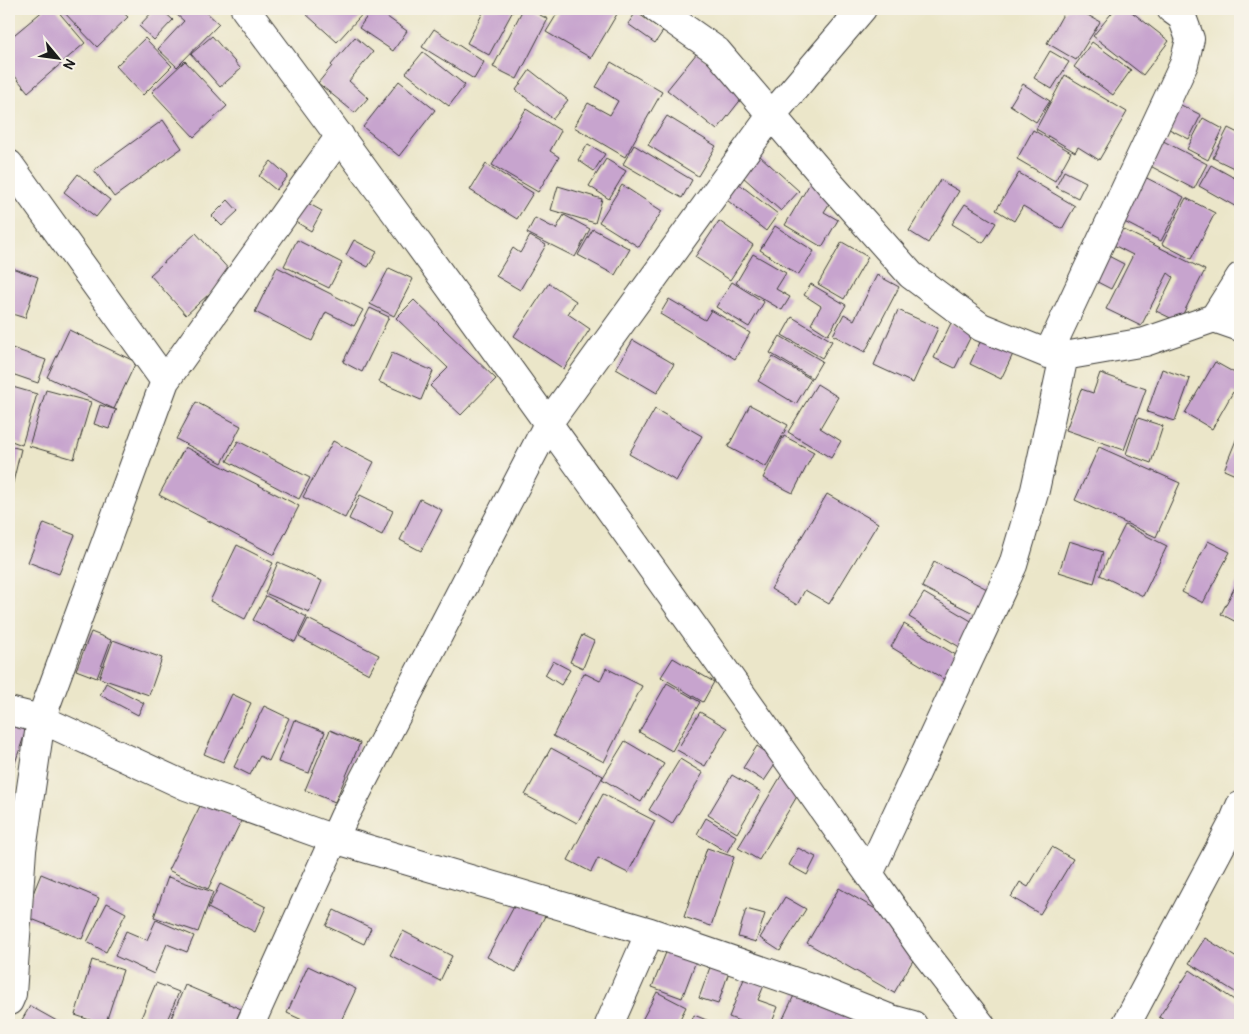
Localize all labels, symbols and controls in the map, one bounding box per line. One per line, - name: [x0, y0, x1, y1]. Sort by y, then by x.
- north arrow: [32, 32, 82, 82]
- text: N: [59, 56, 79, 72]

